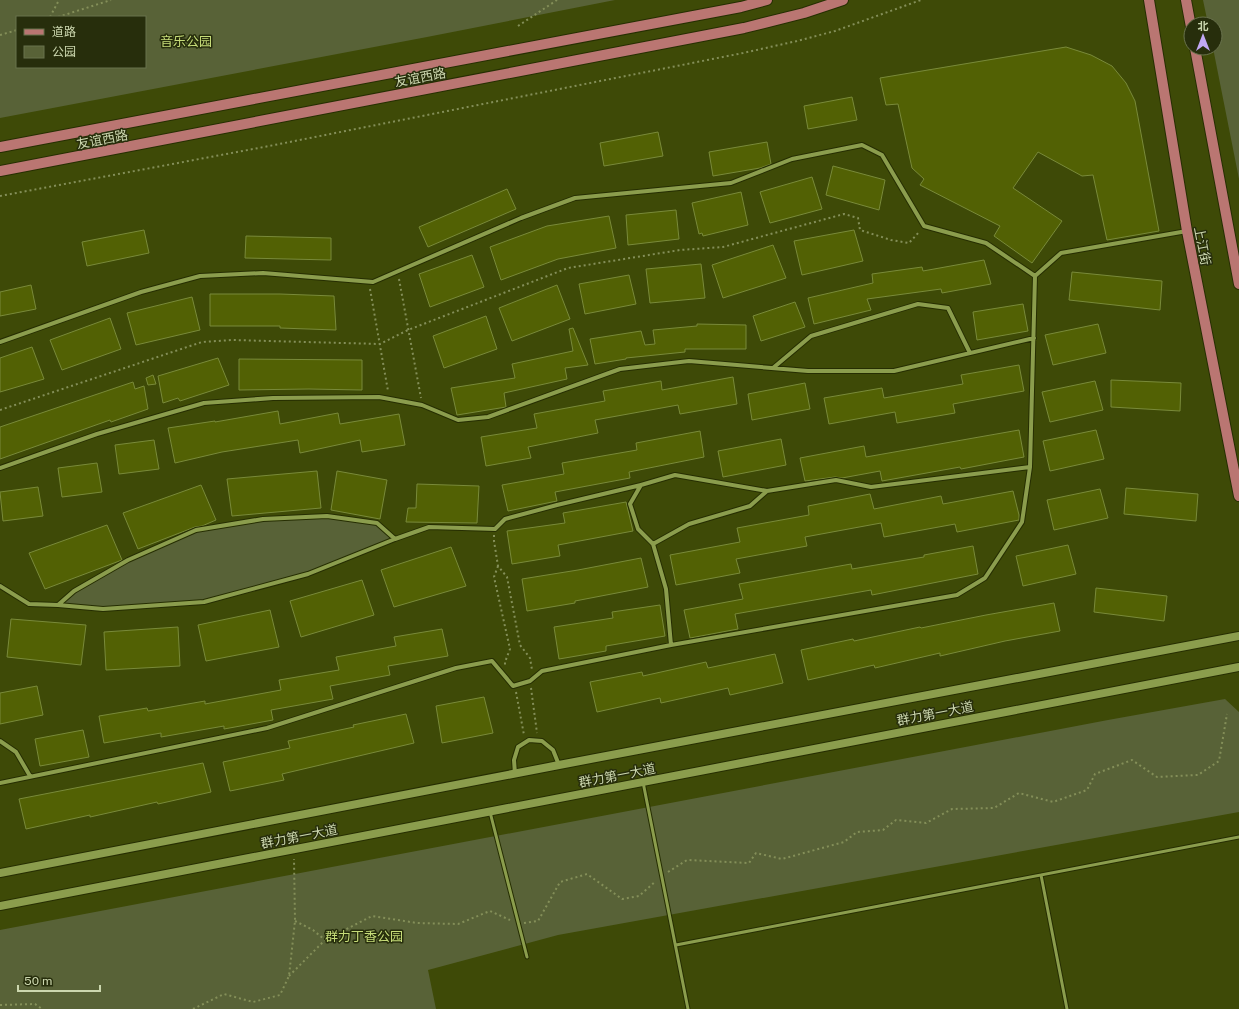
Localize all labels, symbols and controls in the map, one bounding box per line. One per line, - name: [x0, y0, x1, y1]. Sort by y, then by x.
- legend: [16, 16, 146, 68]
- north arrow: [1183, 16, 1223, 56]
- text: 北: [1198, 20, 1209, 32]
- text: 道路: [52, 25, 76, 39]
- park label: 音乐公园: [160, 34, 212, 49]
- text: 公园: [52, 45, 76, 59]
- street label: 友谊西路: [393, 65, 447, 90]
- street label: 友谊西路: [75, 127, 129, 152]
- street label: 上江街: [1191, 226, 1214, 267]
- street label: 群力第一大道: [895, 699, 975, 728]
- street label: 群力第一大道: [577, 761, 657, 790]
- street label: 群力第一大道: [259, 822, 339, 851]
- park label: 群力丁香公园: [325, 929, 403, 944]
- scale bar: [18, 967, 100, 993]
- text: 50 m: [24, 974, 52, 988]

